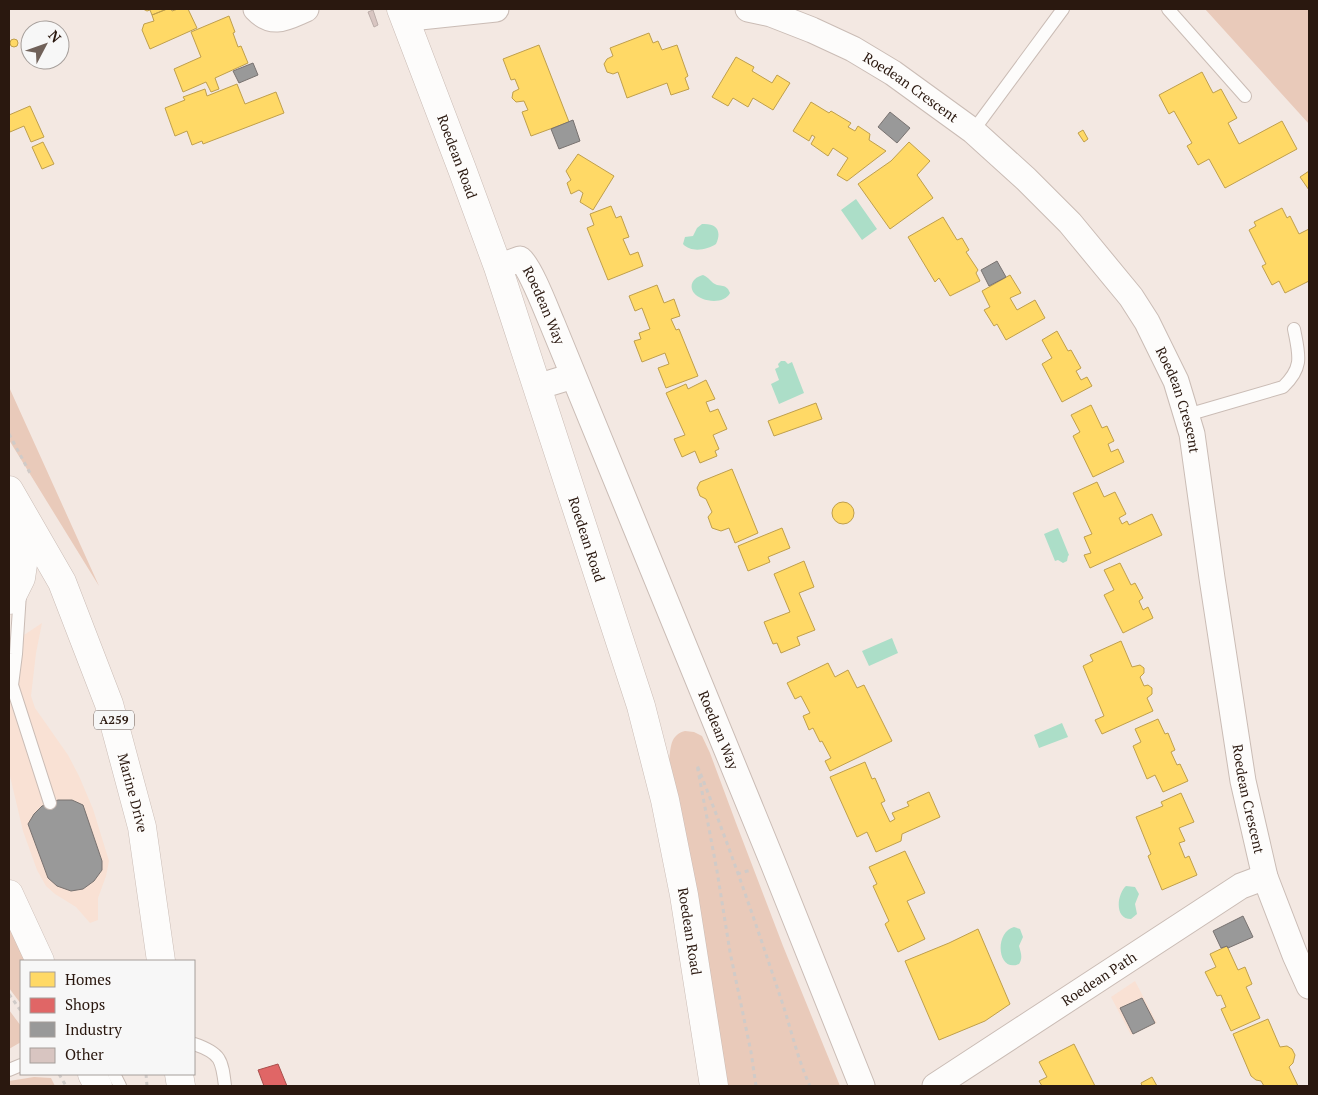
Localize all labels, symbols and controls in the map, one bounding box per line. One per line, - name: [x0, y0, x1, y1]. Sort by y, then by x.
- north arrow: [20, 20, 70, 70]
- text: N: [45, 26, 66, 47]
- street label: Roedean Crescent: [860, 47, 963, 127]
- street label: Roedean Road: [433, 112, 482, 201]
- street label: Roedean Way: [519, 263, 570, 348]
- street label: Roedean Crescent: [1152, 343, 1205, 455]
- street label: Roedean Road: [564, 494, 610, 584]
- street label: Roedean Way: [694, 688, 744, 773]
- road number: A259: [94, 710, 134, 730]
- street label: Roedean Crescent: [1229, 743, 1270, 856]
- street label: Marine Drive: [114, 751, 153, 833]
- street label: Roedean Road: [674, 886, 706, 977]
- street label: Roedean Path: [1058, 947, 1140, 1010]
- legend: [20, 960, 195, 1075]
- text: Homes: [65, 969, 111, 989]
- text: Shops: [65, 994, 105, 1014]
- text: Industry: [65, 1019, 122, 1039]
- text: Other: [65, 1044, 104, 1064]

